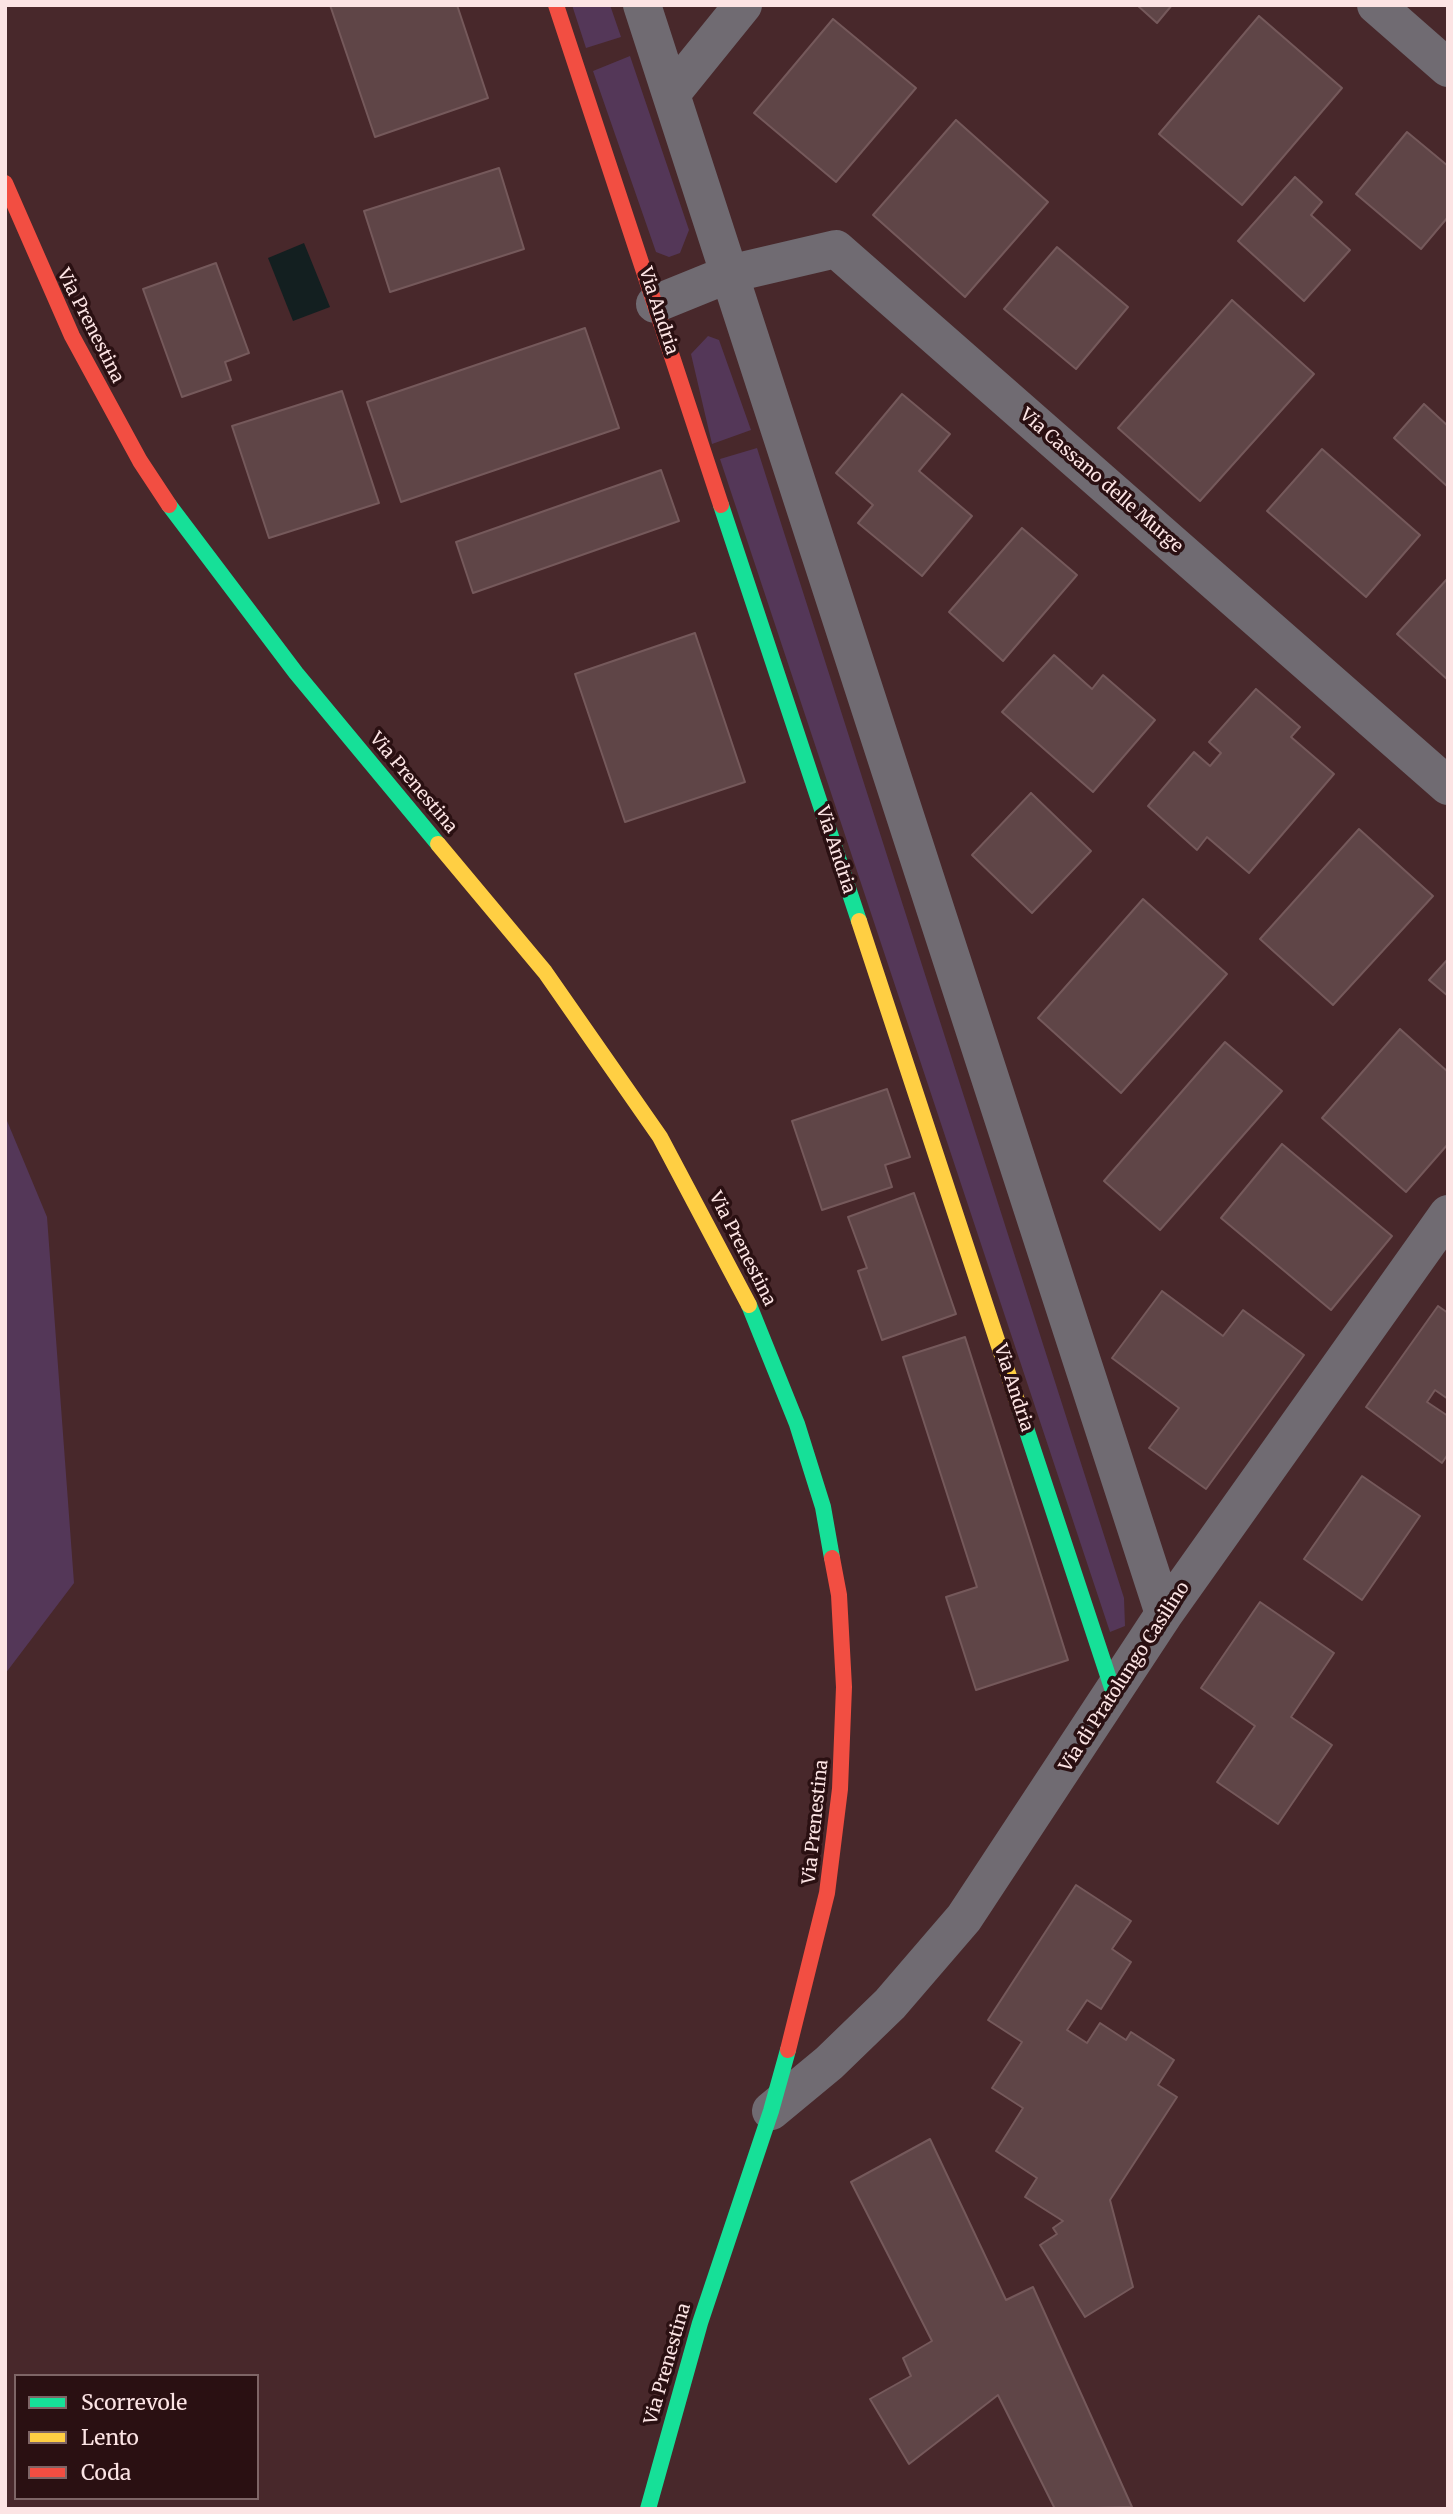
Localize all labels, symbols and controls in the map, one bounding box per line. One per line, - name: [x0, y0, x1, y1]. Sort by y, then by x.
- street label: Via Prenestina: [52, 265, 128, 387]
- street label: Via Andria: [634, 265, 682, 357]
- street label: Via Cassano delle Murge: [1015, 404, 1187, 558]
- street label: Via Prenestina: [365, 728, 461, 838]
- street label: Via Andria: [811, 804, 859, 896]
- street label: Via Prenestina: [704, 1188, 780, 1310]
- street label: Via Andria: [989, 1342, 1037, 1434]
- street label: Via di Pratolungo Casilino: [1055, 1578, 1195, 1776]
- street label: Via Prenestina: [799, 1759, 833, 1885]
- street label: Via Prenestina: [640, 2301, 696, 2427]
- legend: [14, 2374, 259, 2500]
- text: Scorrevole: [81, 2389, 187, 2416]
- text: Lento: [81, 2424, 139, 2451]
- text: Coda: [81, 2459, 131, 2486]

